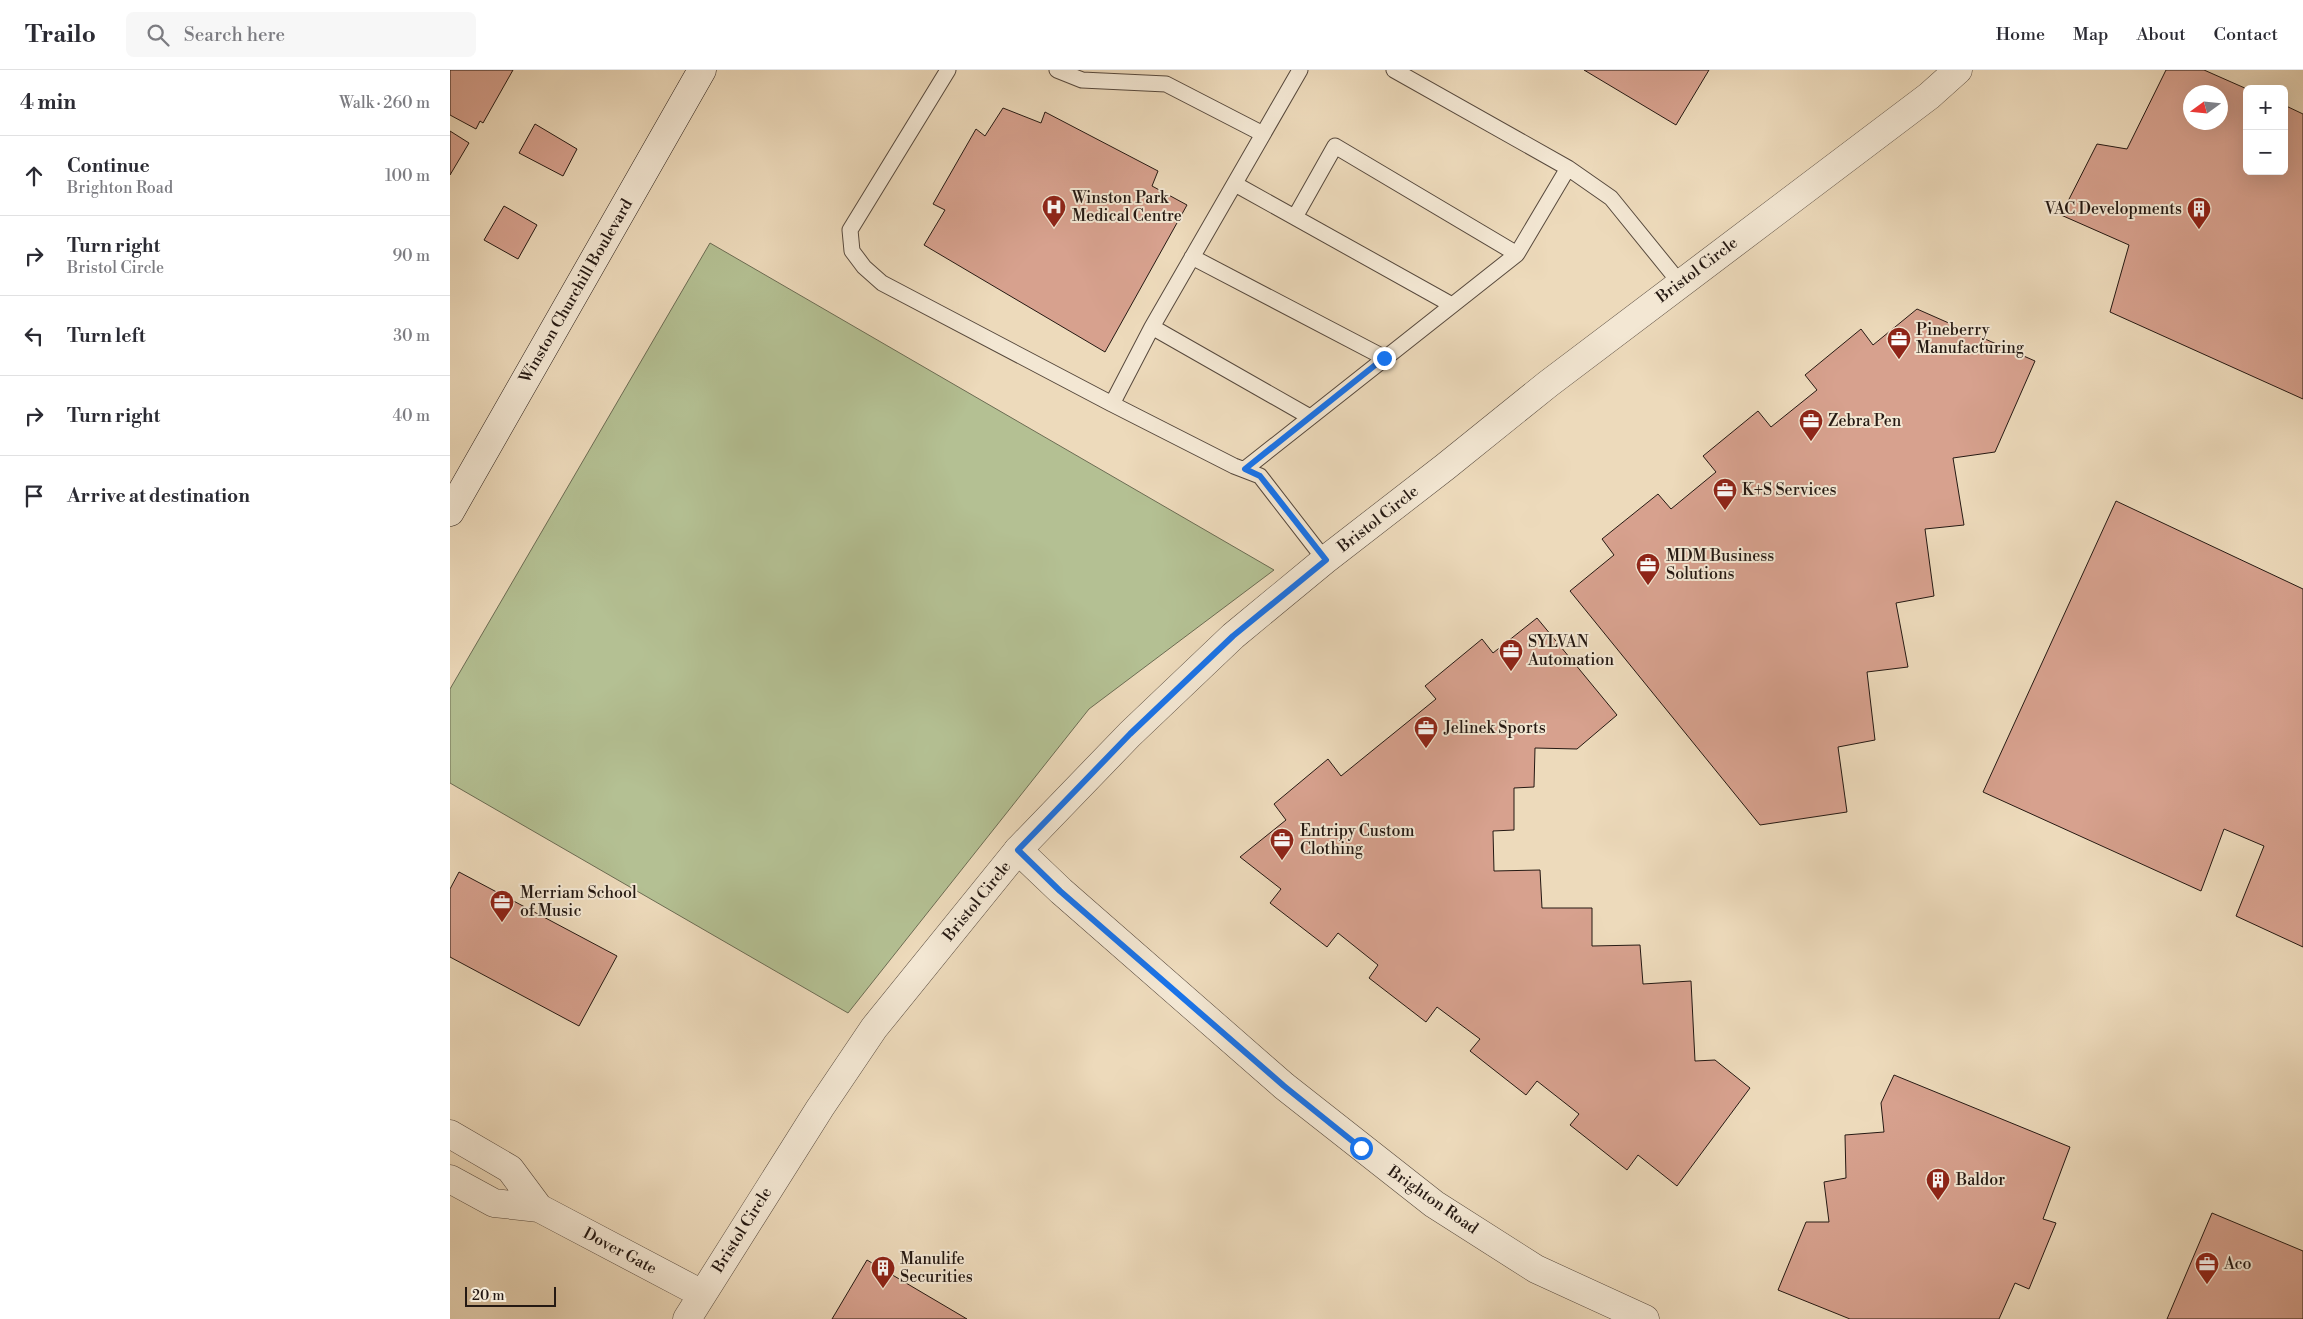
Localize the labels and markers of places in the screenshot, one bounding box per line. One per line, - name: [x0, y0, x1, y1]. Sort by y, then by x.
- place label: Winston Park Medical Centre: [1071, 188, 1182, 226]
- hospital icon: Winston Park Medical Centre: [1041, 194, 1067, 228]
- building icon: VAC Developments: [2186, 196, 2212, 230]
- place label: VAC Developments: [2043, 199, 2182, 219]
- place label: Pineberry Manufacturing: [1916, 320, 2025, 358]
- office icon: Pineberry Manufacturing: [1886, 326, 1912, 360]
- office icon: Zebra Pen: [1798, 408, 1824, 442]
- place label: Zebra Pen: [1828, 411, 1902, 431]
- office icon: K+S Services: [1712, 477, 1738, 511]
- place label: K+S Services: [1742, 480, 1837, 500]
- place label: MDM Business Solutions: [1666, 546, 1774, 584]
- office icon: MDM Business Solutions: [1635, 552, 1661, 586]
- place label: SYLVAN Automation: [1527, 632, 1614, 670]
- office icon: SYLVAN Automation: [1498, 638, 1524, 672]
- office icon: Jelinek Sports: [1413, 715, 1439, 749]
- place label: Jelinek Sports: [1443, 718, 1546, 738]
- place label: Entripy Custom Clothing: [1300, 821, 1415, 859]
- office icon: Entripy Custom Clothing: [1269, 827, 1295, 861]
- place label: Merriam School of Music: [520, 883, 637, 921]
- office icon: Merriam School of Music: [489, 889, 515, 923]
- building icon: Baldor: [1925, 1167, 1951, 1201]
- place label: Baldor: [1955, 1170, 2005, 1190]
- place label: Manulife Securities: [900, 1249, 973, 1287]
- office icon: Aco: [2194, 1251, 2220, 1285]
- place label: Aco: [2223, 1254, 2252, 1274]
- building icon: Manulife Securities: [870, 1255, 896, 1289]

